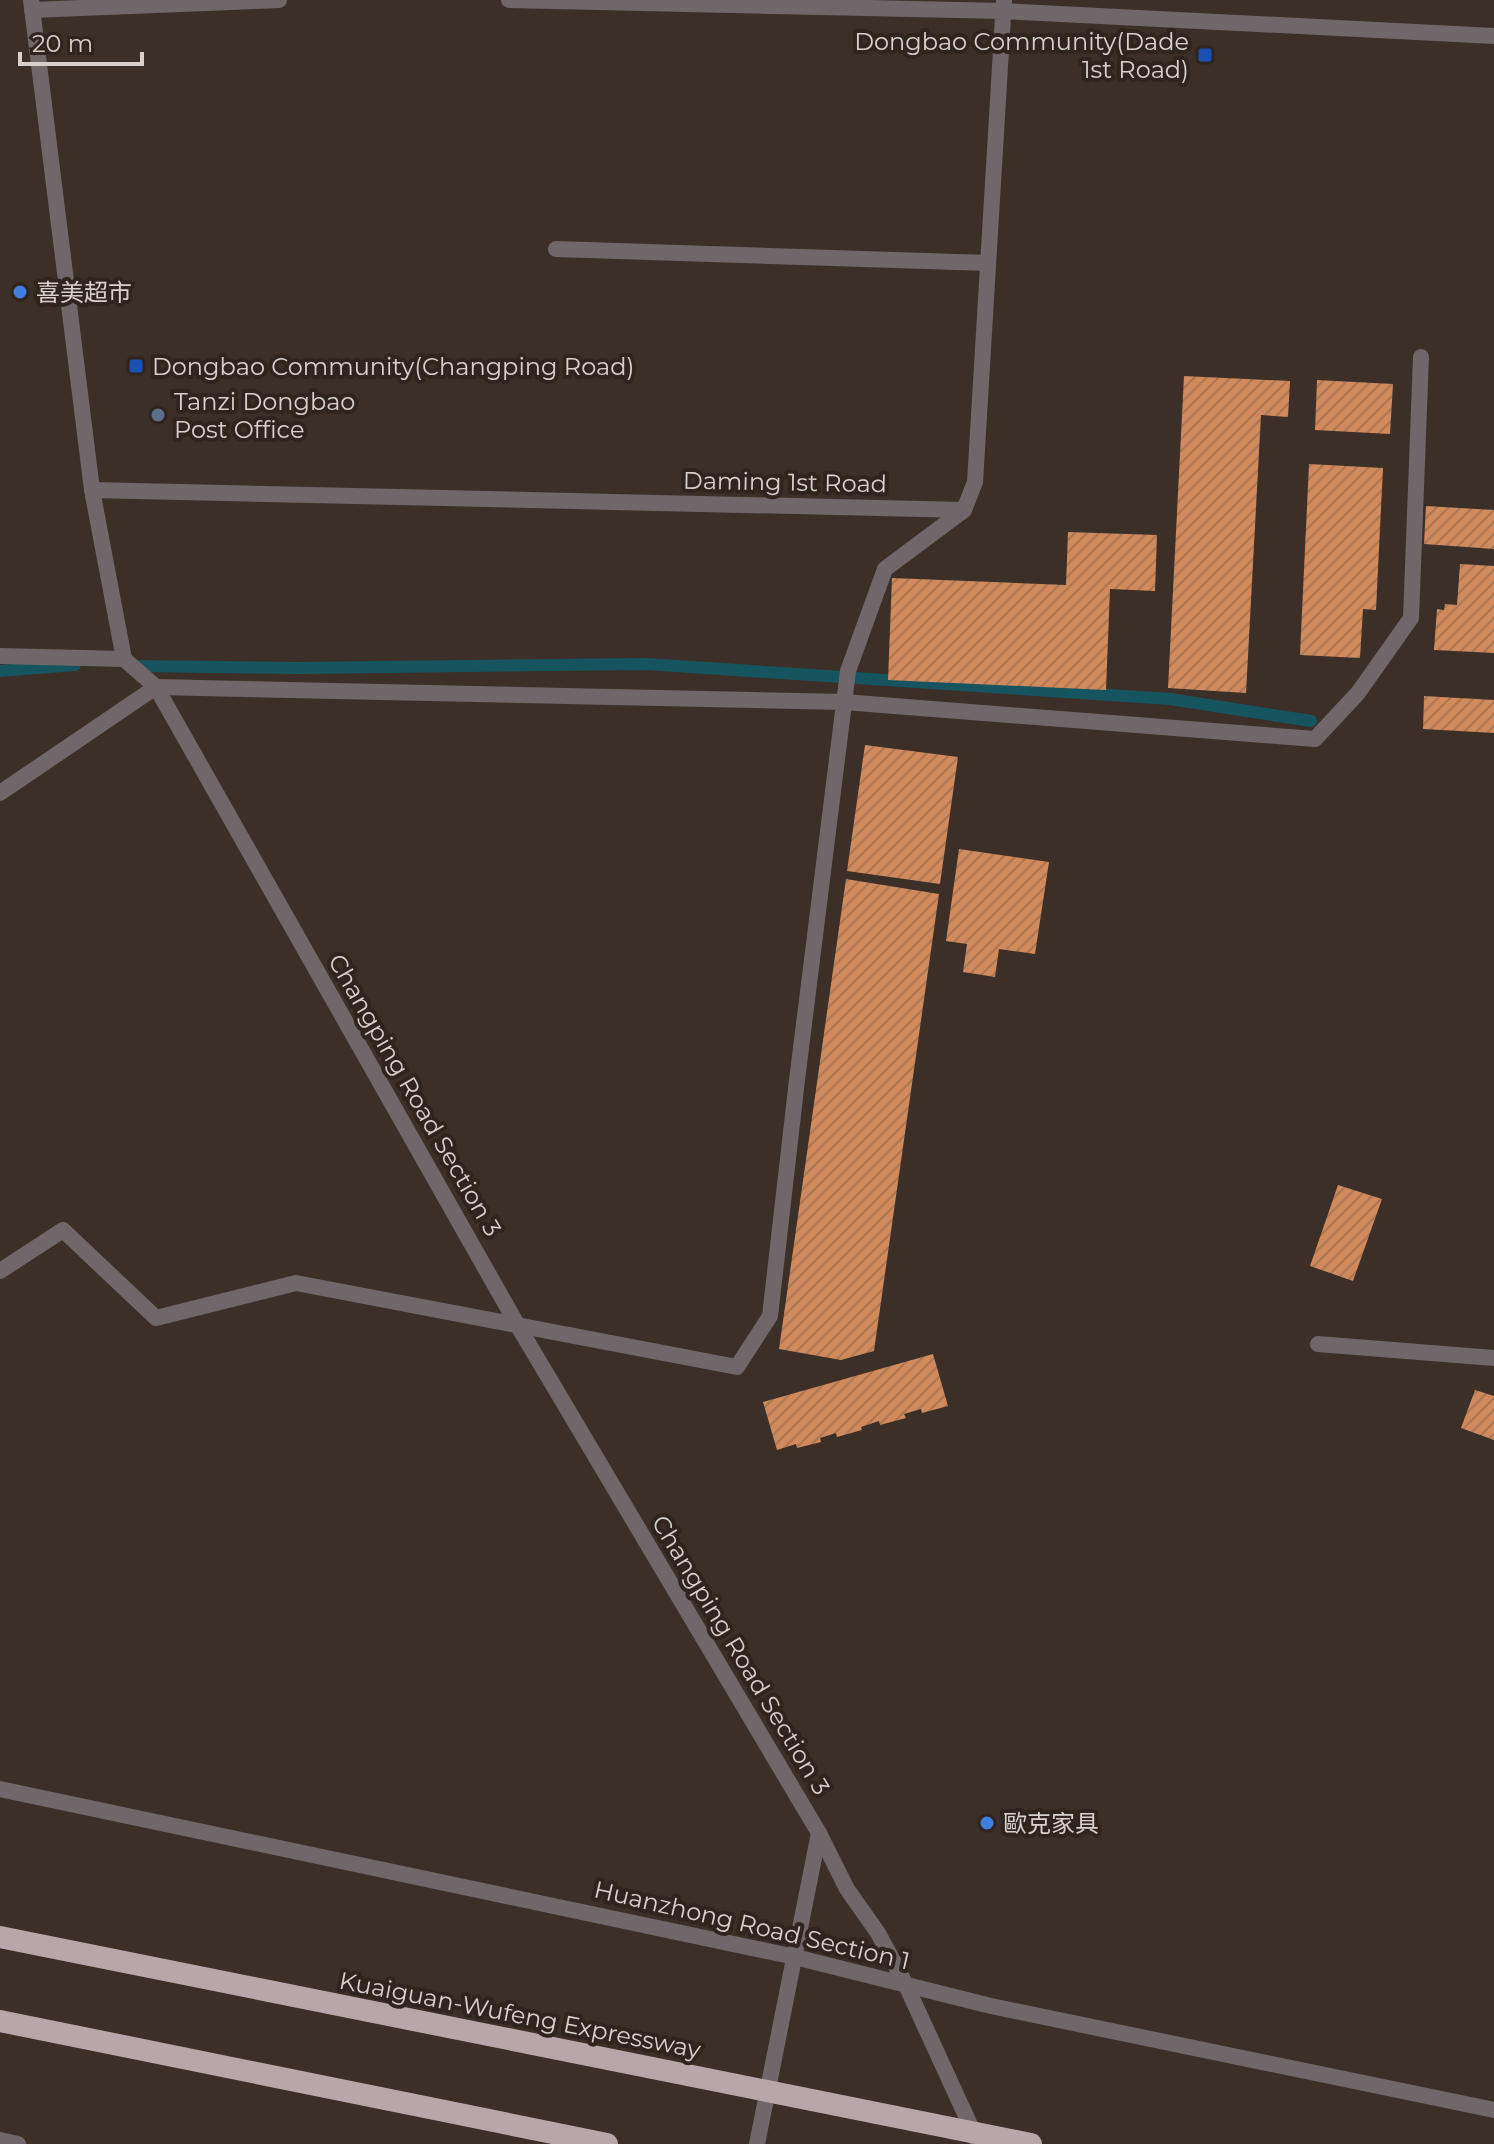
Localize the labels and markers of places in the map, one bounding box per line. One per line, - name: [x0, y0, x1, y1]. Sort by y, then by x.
- place label: Dongbao Community(Dade 1st Road): [854, 27, 1189, 84]
- marker: Dongbao Community(Dade 1st Road): [1196, 46, 1214, 64]
- place label: 喜美超市: [36, 278, 132, 307]
- marker: 喜美超市: [11, 283, 29, 301]
- place label: Dongbao Community(Changping Road): [152, 352, 634, 381]
- marker: Dongbao Community(Changping Road): [127, 357, 145, 375]
- place label: Tanzi Dongbao Post Office: [174, 387, 355, 444]
- marker: Tanzi Dongbao Post Office: [149, 406, 167, 424]
- place label: 歐克家具: [1003, 1809, 1099, 1838]
- marker: 歐克家具: [978, 1814, 996, 1832]

